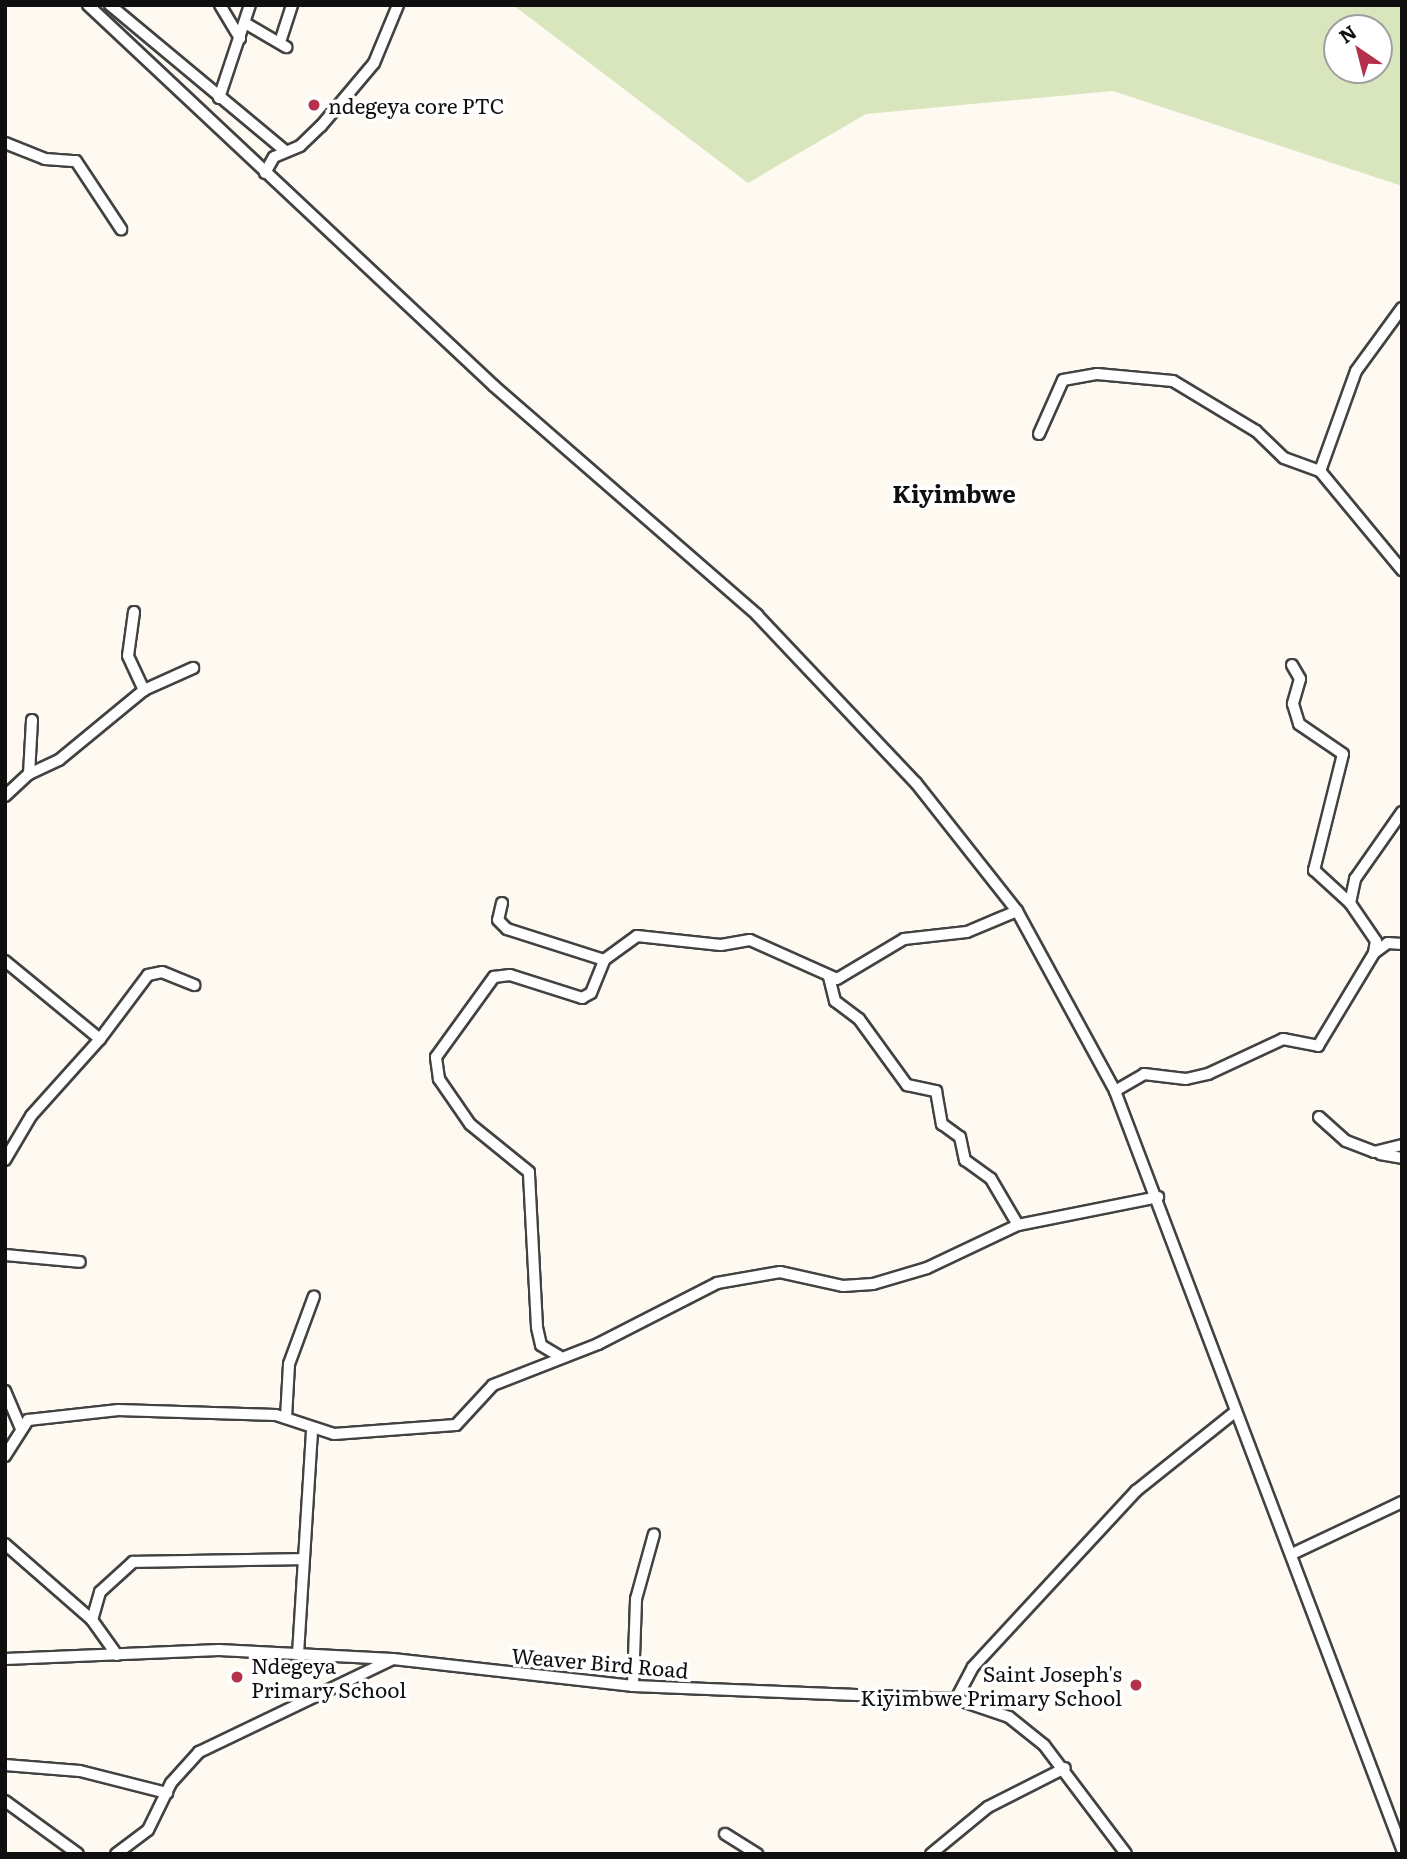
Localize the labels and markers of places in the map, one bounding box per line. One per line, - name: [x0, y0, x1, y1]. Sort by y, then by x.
- place label: ndegeya core PTC: [328, 92, 504, 118]
- marker: ndegeya core PTC: [306, 97, 322, 113]
- place label: Ndegeya Primary School: [251, 1652, 406, 1702]
- place label: Saint Joseph's Kiyimbwe Primary School: [860, 1660, 1122, 1710]
- marker: Ndegeya Primary School: [229, 1669, 245, 1685]
- marker: Saint Joseph's Kiyimbwe Primary School: [1128, 1677, 1144, 1693]

